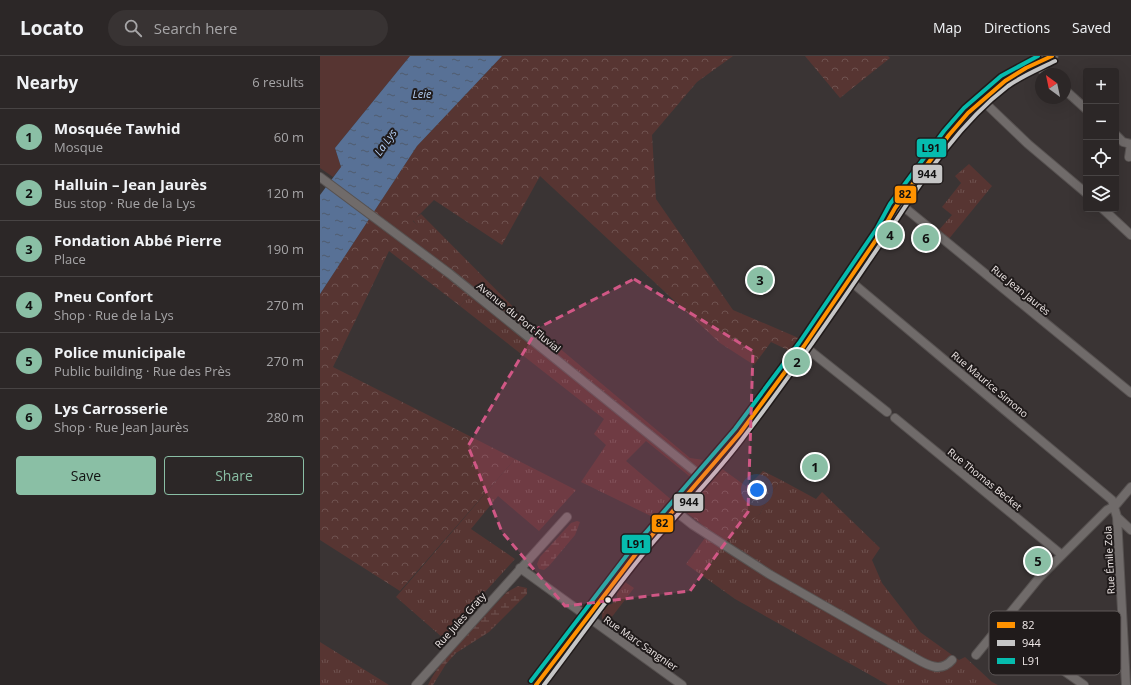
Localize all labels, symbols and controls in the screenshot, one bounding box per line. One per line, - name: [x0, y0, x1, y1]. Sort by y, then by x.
- search box: [108, 10, 388, 46]
- text: Locato: [20, 15, 84, 41]
- icon: search: [122, 17, 144, 39]
- text: Search here: [154, 18, 237, 38]
- text: Map: [933, 18, 962, 37]
- text: Directions: [984, 18, 1050, 37]
- text: Saved: [1072, 18, 1111, 37]
- north arrow: [1035, 68, 1071, 104]
- map controls: [1083, 68, 1119, 212]
- button: +: [1083, 68, 1119, 104]
- text: Nearby: [16, 71, 78, 94]
- text: 6 results: [252, 73, 304, 91]
- water label: Leie: [412, 86, 432, 101]
- button: −: [1083, 104, 1119, 140]
- text: Mosquée Tawhid: [54, 118, 180, 138]
- water label: La Lys: [370, 125, 400, 158]
- text: 1: [25, 128, 33, 146]
- text: 60 m: [274, 128, 304, 146]
- text: Mosque: [54, 138, 103, 156]
- line badge: L91: [916, 138, 947, 158]
- text: L91: [922, 140, 940, 155]
- button: locate: [1083, 140, 1119, 176]
- line badge: 944: [912, 164, 943, 184]
- text: 944: [918, 166, 937, 181]
- text: Halluin – Jean Jaurès: [54, 174, 207, 194]
- button: layers: [1083, 176, 1119, 212]
- text: 2: [25, 184, 33, 202]
- text: 120 m: [266, 184, 304, 202]
- line badge: 82: [894, 185, 917, 204]
- text: 82: [899, 186, 911, 201]
- text: Bus stop · Rue de la Lys: [54, 194, 195, 212]
- pin: 4: [877, 220, 903, 250]
- pin: 6: [913, 223, 939, 253]
- text: Fondation Abbé Pierre: [54, 230, 222, 250]
- text: 3: [25, 240, 33, 258]
- text: 190 m: [266, 240, 304, 258]
- text: Place: [54, 250, 86, 268]
- street label: Rue Jean Jaurès: [989, 262, 1054, 318]
- pin: 3: [747, 265, 773, 295]
- street label: Avenue du Port Fluvial: [474, 279, 564, 355]
- text: Pneu Confort: [54, 286, 153, 306]
- text: 4: [25, 296, 33, 314]
- text: 270 m: [266, 296, 304, 314]
- text: Shop · Rue de la Lys: [54, 306, 174, 324]
- text: Police municipale: [54, 342, 186, 362]
- pin: 2: [784, 347, 810, 377]
- street label: Rue Maurice Simono: [949, 348, 1031, 420]
- text: 5: [25, 352, 33, 370]
- text: 270 m: [266, 352, 304, 370]
- text: Public building · Rue des Près: [54, 362, 231, 380]
- text: Lys Carrosserie: [54, 398, 168, 418]
- text: 6: [25, 408, 33, 426]
- text: 280 m: [266, 408, 304, 426]
- text: Shop · Rue Jean Jaurès: [54, 418, 189, 436]
- street label: Rue Thomas Becket: [945, 445, 1025, 514]
- pin: 1: [802, 452, 828, 482]
- button: Save: [16, 456, 156, 495]
- button: Share: [164, 456, 304, 495]
- your location: [747, 480, 767, 500]
- line badge: 944: [673, 493, 704, 512]
- text: 944: [680, 494, 699, 509]
- line badge: 82: [651, 514, 674, 533]
- text: 82: [656, 515, 668, 530]
- street label: Rue Émile Zola: [1100, 525, 1118, 595]
- line badge: L91: [621, 534, 651, 554]
- text: L91: [627, 536, 645, 551]
- pin: 5: [1025, 546, 1051, 576]
- street label: Rue Jules Graty: [431, 588, 489, 651]
- unlabelled marker: [603, 595, 613, 605]
- legend: [989, 611, 1121, 675]
- street label: Rue Marc Sangnier: [601, 612, 681, 674]
- text: 82: [1022, 617, 1035, 632]
- text: 944: [1022, 635, 1042, 650]
- text: L91: [1022, 653, 1040, 668]

